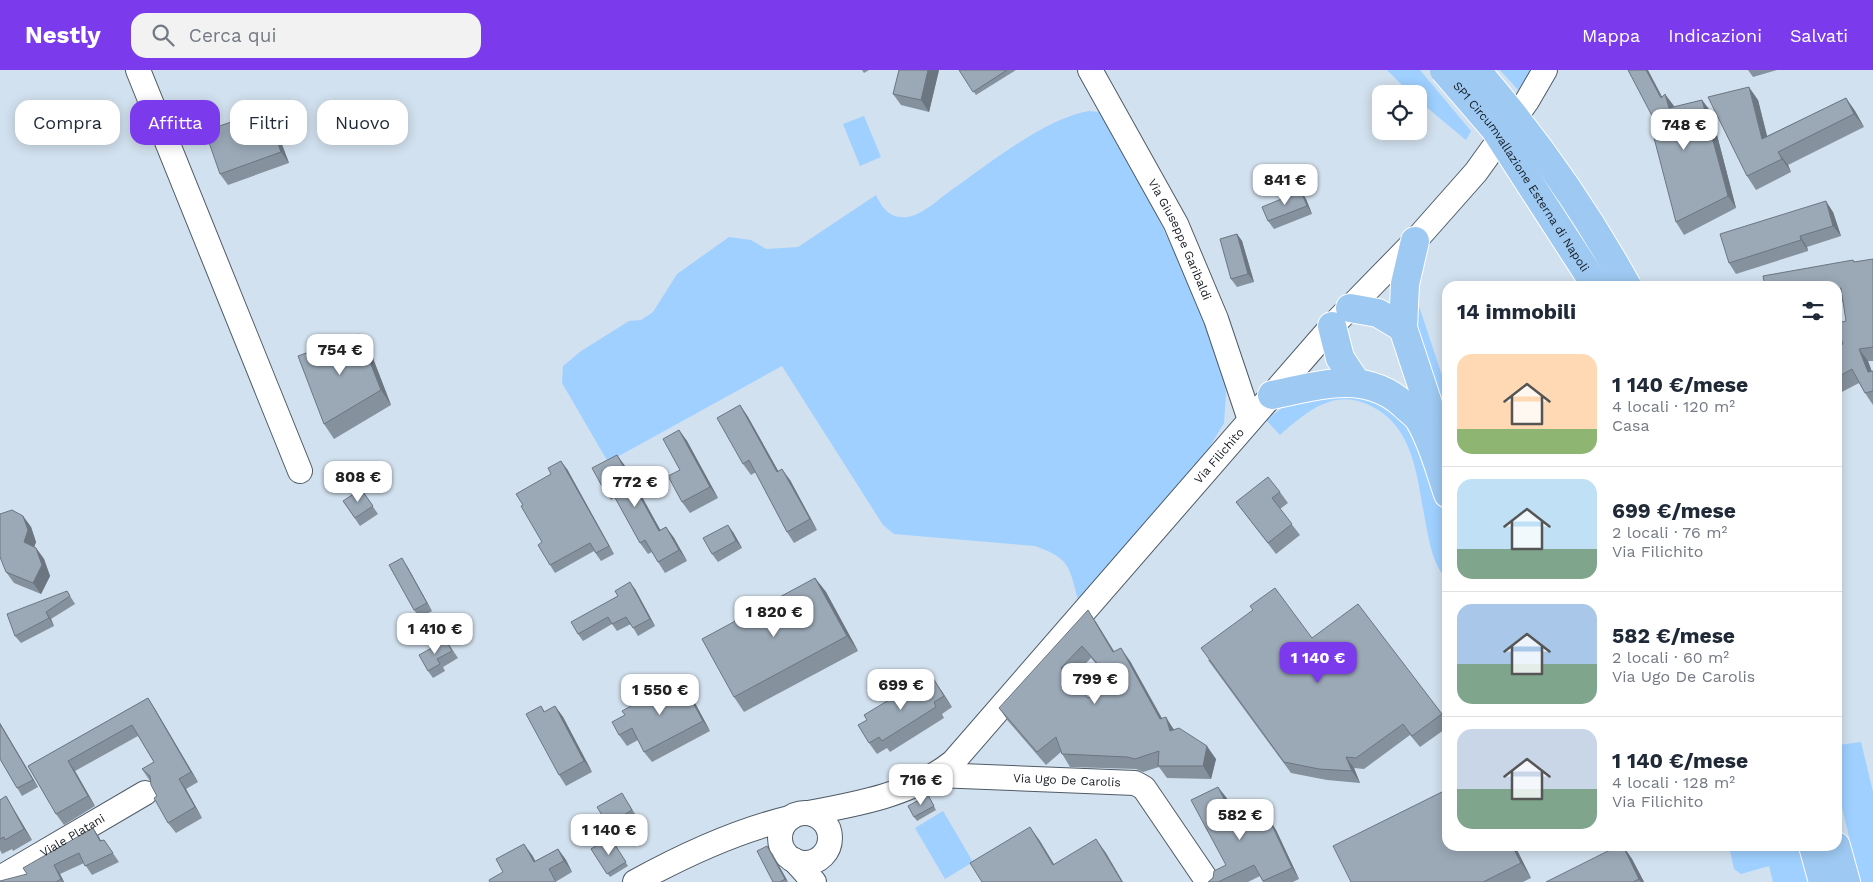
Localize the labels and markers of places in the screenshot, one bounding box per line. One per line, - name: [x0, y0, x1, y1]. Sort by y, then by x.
- pin: 748 €: [1649, 108, 1719, 151]
- pin: 841 €: [1250, 164, 1320, 206]
- pin: 754 €: [305, 334, 375, 376]
- pin: 808 €: [323, 460, 393, 503]
- pin: 772 €: [600, 466, 670, 508]
- pin: 1 820 €: [728, 596, 820, 638]
- pin: 1 410 €: [389, 612, 481, 655]
- pin: 1 140 €: [1272, 642, 1364, 684]
- pin: 799 €: [1060, 662, 1130, 705]
- pin: 699 €: [866, 668, 936, 711]
- pin: 1 550 €: [614, 674, 706, 716]
- pin: 716 €: [886, 764, 956, 806]
- pin: 582 €: [1205, 798, 1275, 841]
- pin: 1 140 €: [563, 814, 655, 856]

